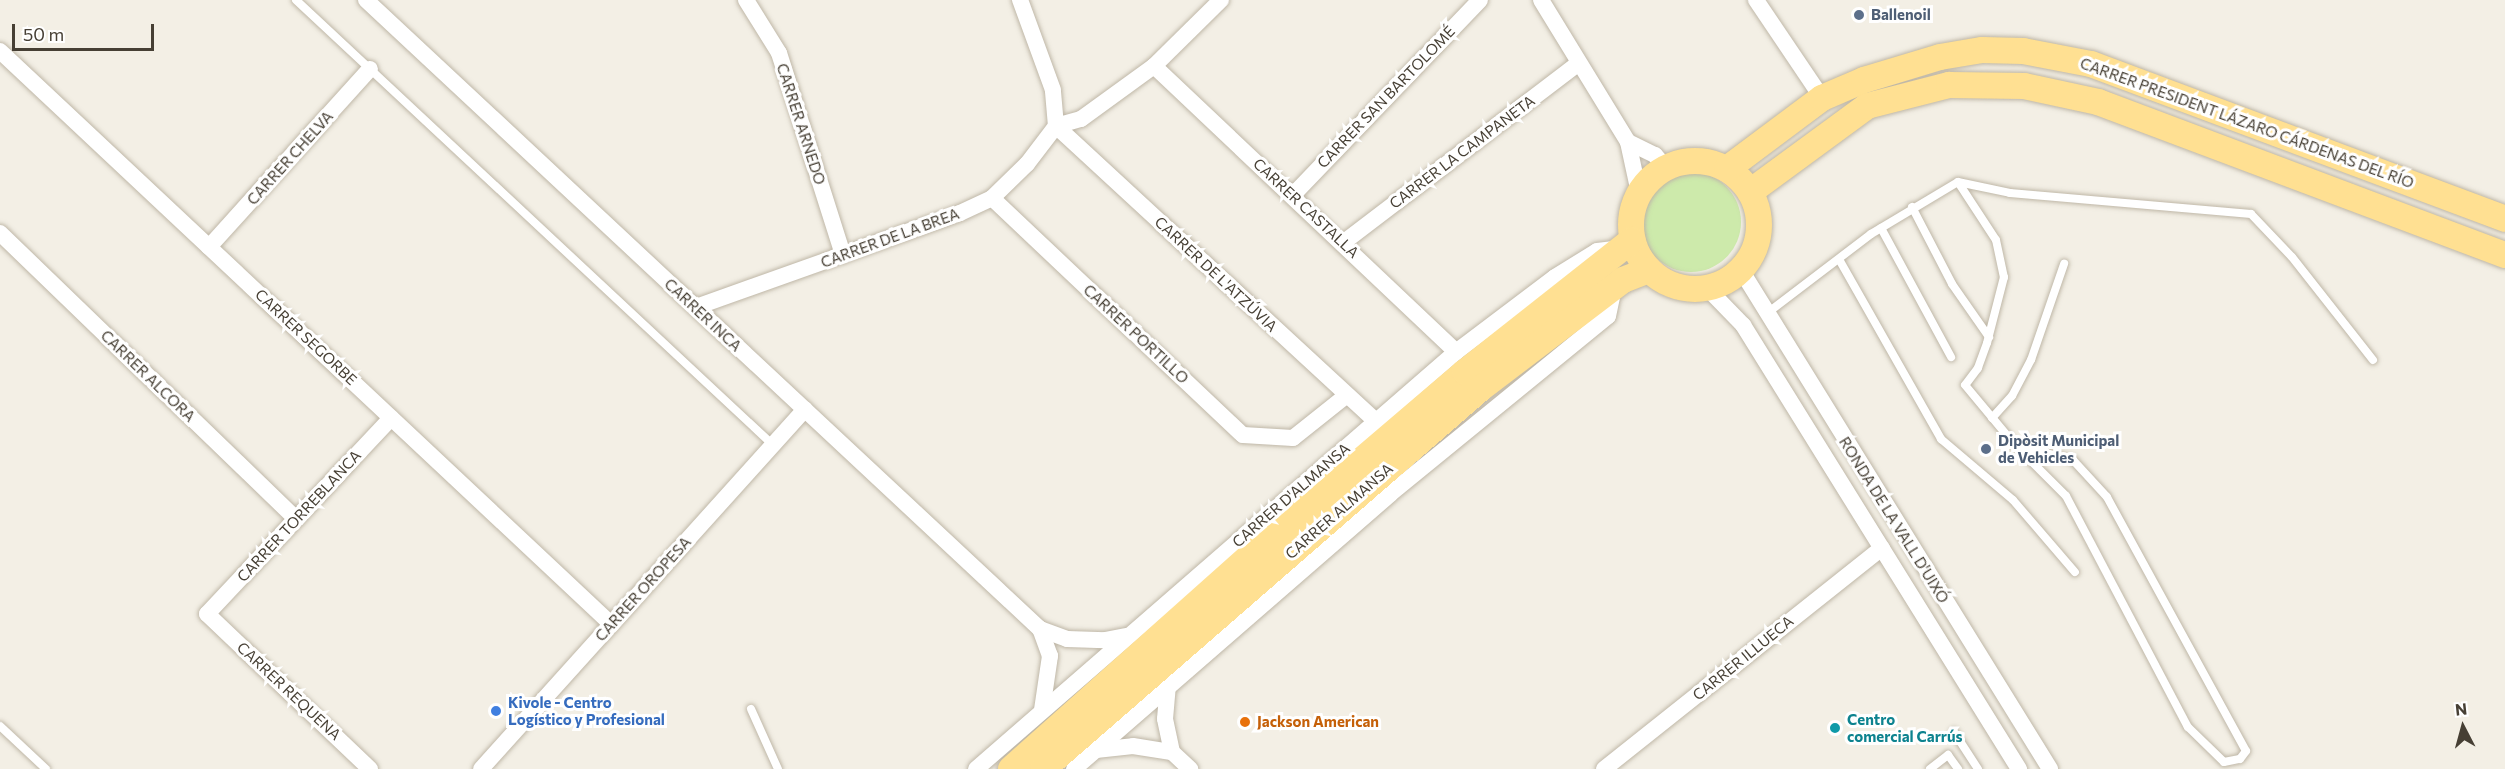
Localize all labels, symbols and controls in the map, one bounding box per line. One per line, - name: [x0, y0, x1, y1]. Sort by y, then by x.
- place label: Ballenoil: [1871, 6, 1931, 24]
- marker: Ballenoil: [1852, 8, 1866, 22]
- scale bar: [15, 12, 158, 50]
- street label: CARRER SAN BARTOLOMÉ: [1313, 22, 1459, 172]
- text: 50 m: [23, 23, 64, 45]
- street label: CARRER PRESIDENT LÁZARO CÁRDENAS DEL RÍO: [2078, 54, 2416, 192]
- street label: CARRER ARNEDO: [773, 61, 829, 187]
- street label: CARRER LA CAMPANETA: [1386, 91, 1538, 213]
- street label: CARRER CHELVA: [243, 107, 337, 209]
- street label: CARRER CASTALLA: [1249, 154, 1363, 262]
- street label: CARRER DE LA BREA: [818, 205, 962, 271]
- street label: CARRER DE L'ATZÚVIA: [1151, 213, 1281, 335]
- street label: CARRER INCA: [661, 275, 745, 355]
- street label: CARRER PORTILLO: [1080, 281, 1192, 387]
- street label: CARRER SEGORBE: [252, 285, 360, 389]
- street label: CARRER ALCORA: [97, 326, 199, 426]
- place label: Dipòsit Municipal de Vehicles: [1998, 431, 2119, 466]
- street label: RONDA DE LA VALL D'UIXÓ: [1835, 434, 1953, 606]
- street label: CARRER D'ALMANSA: [1229, 439, 1353, 551]
- marker: Dipòsit Municipal de Vehicles: [1979, 442, 1993, 456]
- street label: CARRER TORREBLANCA: [233, 446, 365, 586]
- street label: CARRER ALMANSA: [1282, 459, 1396, 563]
- street label: CARRER OROPESA: [591, 533, 695, 645]
- street label: CARRER ILLUECA: [1689, 612, 1797, 704]
- street label: CARRER REQUENA: [233, 638, 345, 744]
- place label: Kivole - Centro Logístico y Profesional: [508, 693, 665, 728]
- north arrow: [2433, 697, 2493, 757]
- text: N: [2454, 699, 2468, 719]
- marker: Kivole - Centro Logístico y Profesional: [489, 704, 503, 718]
- place label: Centro comercial Carrús: [1847, 710, 1963, 745]
- place label: Jackson American: [1257, 713, 1379, 731]
- marker: Jackson American: [1238, 715, 1252, 729]
- marker: Centro comercial Carrús: [1828, 721, 1842, 735]

